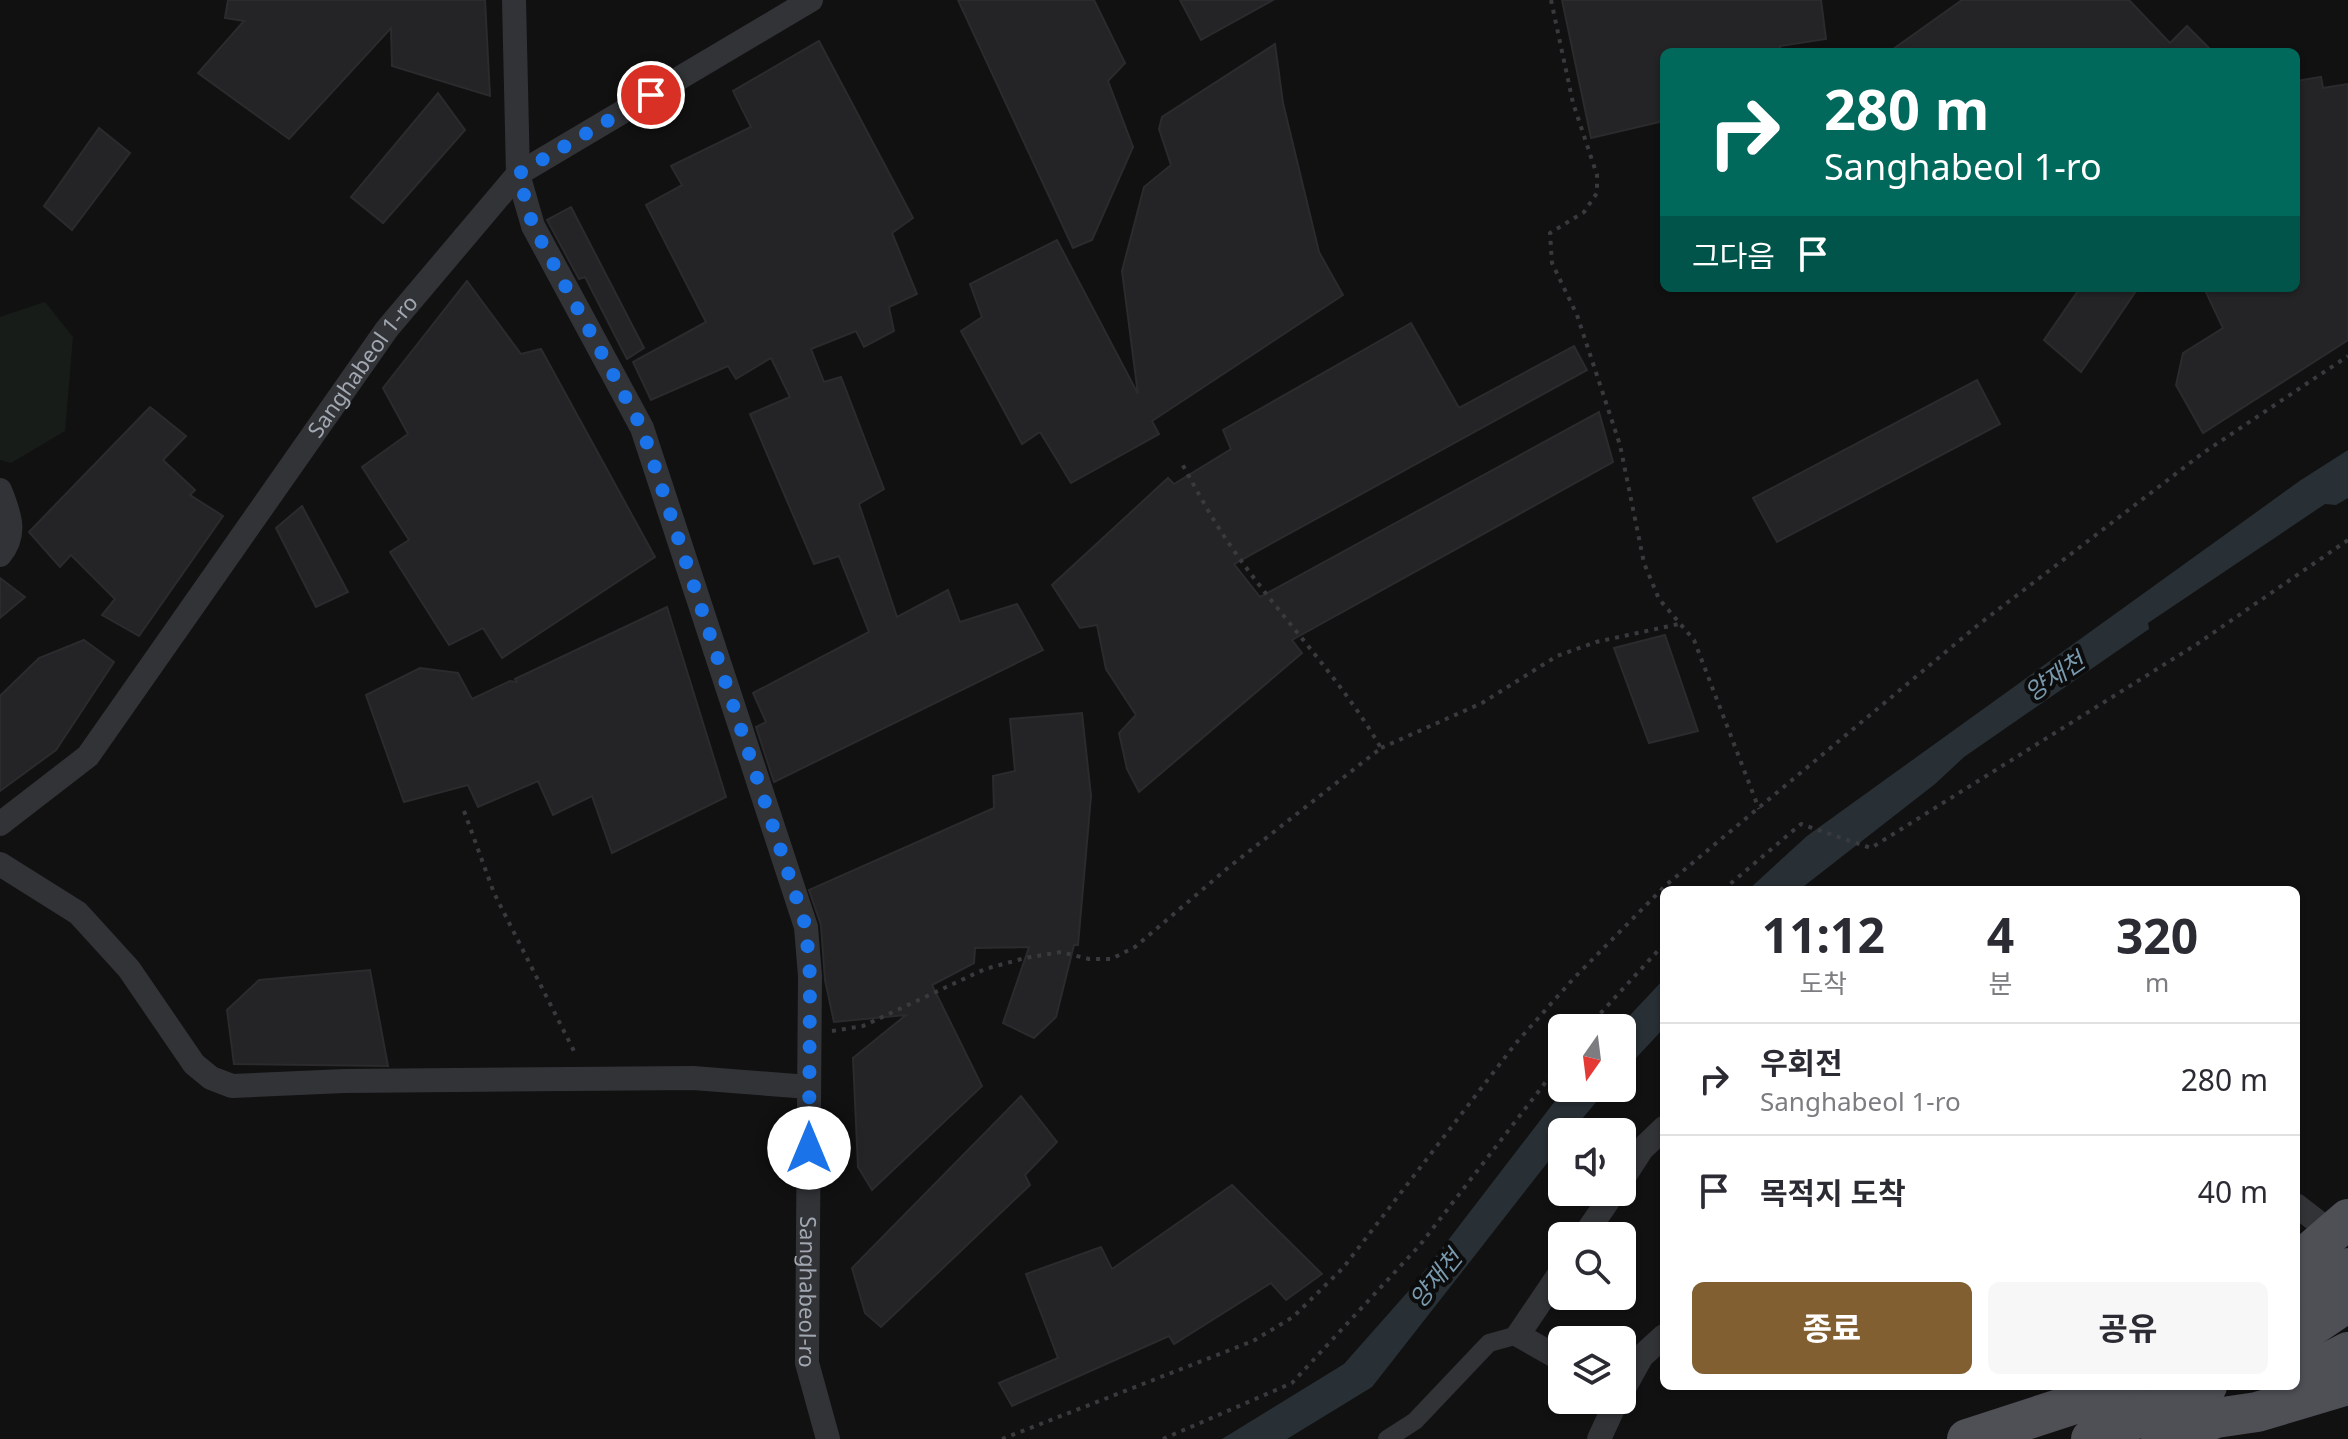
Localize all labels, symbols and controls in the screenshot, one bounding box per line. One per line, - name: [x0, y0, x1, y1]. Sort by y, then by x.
- pin: [617, 61, 685, 129]
- text: 280 m: [1824, 70, 1989, 146]
- icon: arrive: [629, 73, 673, 117]
- icon: right: [1692, 80, 1796, 184]
- text: Sanghabeol 1-ro: [1824, 142, 2102, 191]
- icon: arrive: [1791, 232, 1835, 276]
- text: 그다음: [1692, 235, 1775, 276]
- street label: Sanghabeol 1-ro: [300, 288, 424, 443]
- water label: 양재천: [2017, 642, 2093, 708]
- text: 11:12: [1762, 902, 1885, 967]
- text: 4: [1987, 902, 2014, 967]
- text: 320: [2116, 903, 2198, 968]
- text: m: [2145, 964, 2169, 1000]
- text: 도착: [1799, 965, 1847, 1001]
- text: 분: [1988, 965, 2012, 1001]
- north arrow: [1548, 1014, 1636, 1102]
- map controls: [1548, 1014, 1636, 1414]
- text: 우회전: [1760, 1042, 1843, 1083]
- icon: right: [1692, 1057, 1736, 1101]
- text: 280 m: [2181, 1059, 2268, 1100]
- text: Sanghabeol 1-ro: [1760, 1083, 1961, 1119]
- position arrow: [767, 1106, 851, 1190]
- button: sound: [1548, 1118, 1636, 1206]
- icon: arrive: [1692, 1169, 1736, 1213]
- text: 40 m: [2198, 1171, 2268, 1212]
- text: 목적지 도착: [1760, 1172, 1906, 1213]
- street label: Sanghabeol-ro: [793, 1216, 824, 1368]
- button: search: [1548, 1222, 1636, 1310]
- water label: 양재천: [1401, 1240, 1470, 1314]
- button: 종료: [1692, 1282, 1972, 1374]
- button: 공유: [1988, 1282, 2268, 1374]
- button: layers: [1548, 1326, 1636, 1414]

